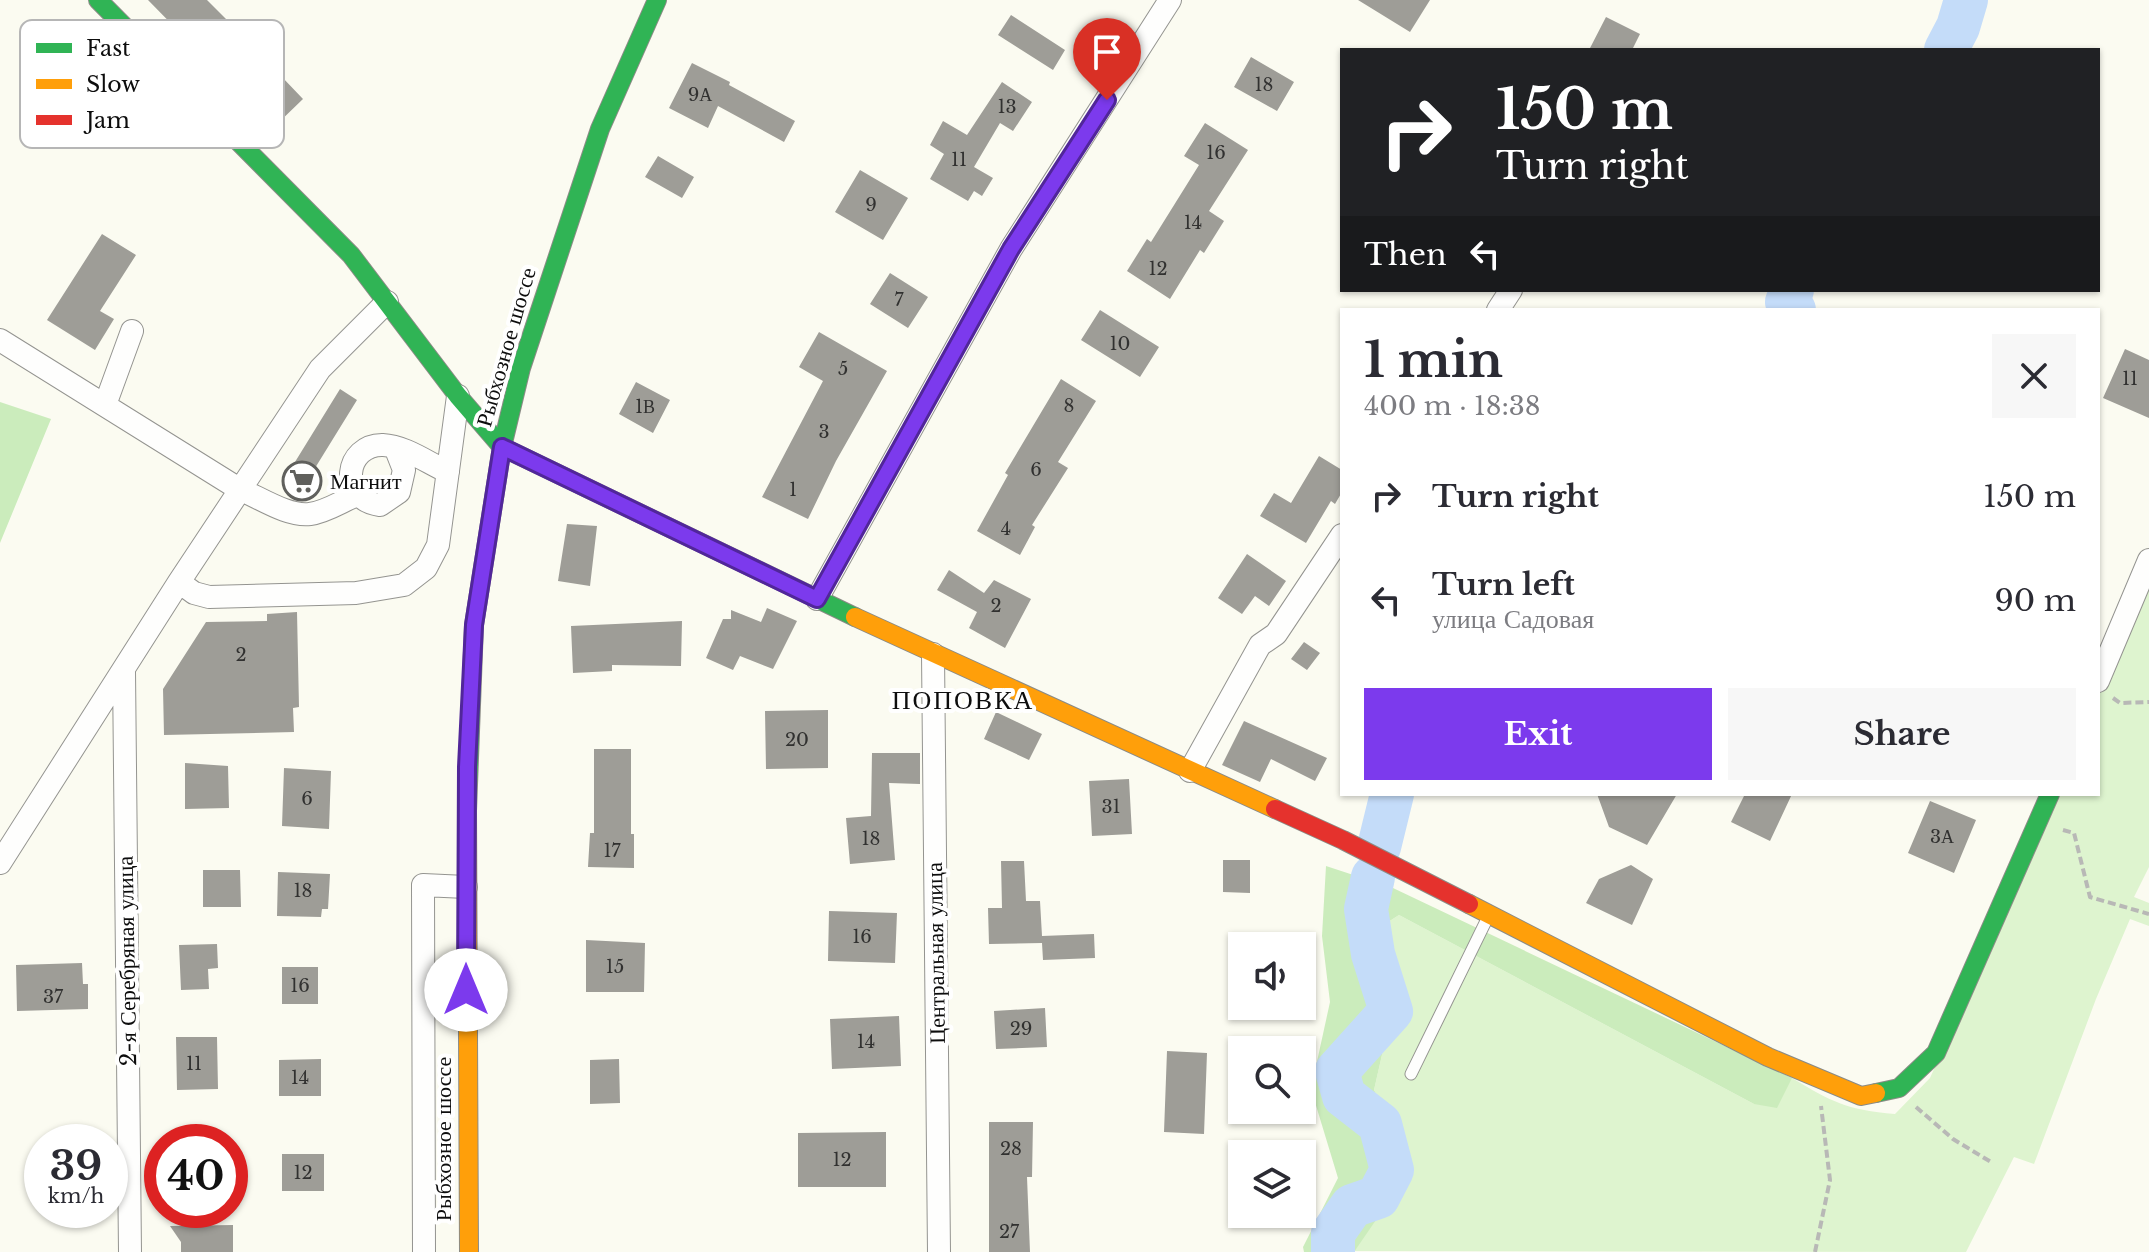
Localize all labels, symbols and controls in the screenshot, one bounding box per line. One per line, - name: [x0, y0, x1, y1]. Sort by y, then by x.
- pin: [1073, 18, 1141, 100]
- legend: [20, 20, 284, 148]
- icon: arrive: [1085, 30, 1129, 74]
- text: Fast: [86, 35, 131, 62]
- text: Slow: [86, 71, 140, 98]
- house number: 18: [1255, 74, 1273, 96]
- text: 150 m: [1496, 75, 1673, 144]
- icon: right: [1364, 80, 1468, 184]
- house number: 9А: [688, 84, 712, 106]
- house number: 13: [997, 96, 1017, 118]
- text: Jam: [83, 107, 130, 134]
- house number: 16: [1206, 142, 1226, 164]
- text: Turn right: [1496, 144, 1689, 189]
- house number: 11: [951, 149, 967, 171]
- house number: 9: [865, 194, 877, 216]
- house number: 14: [1184, 212, 1202, 234]
- icon: left: [1463, 232, 1507, 276]
- text: Then: [1364, 236, 1447, 273]
- house number: 12: [1148, 258, 1168, 280]
- street label: Рыбхозное шоссе: [470, 264, 542, 430]
- house number: 7: [894, 289, 904, 311]
- text: 1 min: [1364, 330, 1503, 390]
- house number: 10: [1110, 333, 1130, 355]
- button: close: [1992, 334, 2076, 418]
- house number: 5: [838, 358, 848, 380]
- house number: 11: [2122, 368, 2138, 390]
- text: 400 m · 18:38: [1364, 390, 1541, 422]
- house number: 8: [1064, 395, 1074, 417]
- house number: 1В: [635, 396, 655, 418]
- house number: 3: [818, 421, 830, 443]
- house number: 6: [1030, 459, 1042, 481]
- supermarket icon: Магнит: [281, 460, 323, 502]
- place label: Магнит: [330, 468, 402, 495]
- icon: right: [1364, 474, 1408, 518]
- text: Turn right: [1432, 478, 1599, 515]
- text: 150 m: [1983, 478, 2076, 515]
- house number: 1: [789, 479, 797, 501]
- house number: 4: [1001, 518, 1011, 540]
- text: Turn left: [1432, 566, 1575, 603]
- icon: left: [1364, 578, 1408, 622]
- text: 90 m: [1994, 582, 2076, 619]
- house number: 2: [990, 595, 1002, 617]
- text: улица Садовая: [1432, 603, 1594, 635]
- house number: 2: [235, 644, 247, 666]
- district label: ПОПОВКА: [892, 684, 1034, 716]
- button: Exit: [1364, 688, 1712, 780]
- button: Share: [1728, 688, 2076, 780]
- house number: 20: [785, 729, 809, 751]
- house number: 6: [301, 788, 313, 810]
- house number: 31: [1101, 796, 1121, 818]
- house number: 3А: [1930, 826, 1954, 848]
- house number: 18: [862, 828, 880, 850]
- house number: 17: [603, 840, 621, 862]
- street label: 2-я Серебряная улица: [112, 855, 142, 1066]
- street label: Центральная улица: [921, 862, 951, 1044]
- house number: 18: [294, 880, 312, 902]
- house number: 16: [852, 926, 872, 948]
- map controls: [1228, 932, 1316, 1228]
- button: sound: [1228, 932, 1316, 1020]
- position arrow: [424, 948, 508, 1032]
- house number: 15: [606, 956, 624, 978]
- house number: 16: [290, 975, 310, 997]
- house number: 37: [43, 986, 64, 1008]
- house number: 29: [1010, 1018, 1032, 1040]
- house number: 14: [857, 1031, 875, 1053]
- button: search: [1228, 1036, 1316, 1124]
- house number: 11: [186, 1053, 202, 1075]
- street label: Рыбхозное шоссе: [430, 1057, 457, 1221]
- house number: 14: [291, 1067, 309, 1089]
- speed limit sign: 40: [144, 1124, 248, 1228]
- house number: 28: [1000, 1138, 1022, 1160]
- button: layers: [1228, 1140, 1316, 1228]
- text: 39: [50, 1141, 102, 1191]
- house number: 12: [832, 1149, 852, 1171]
- house number: 12: [293, 1162, 313, 1184]
- text: km/h: [48, 1184, 104, 1208]
- house number: 27: [999, 1221, 1020, 1243]

